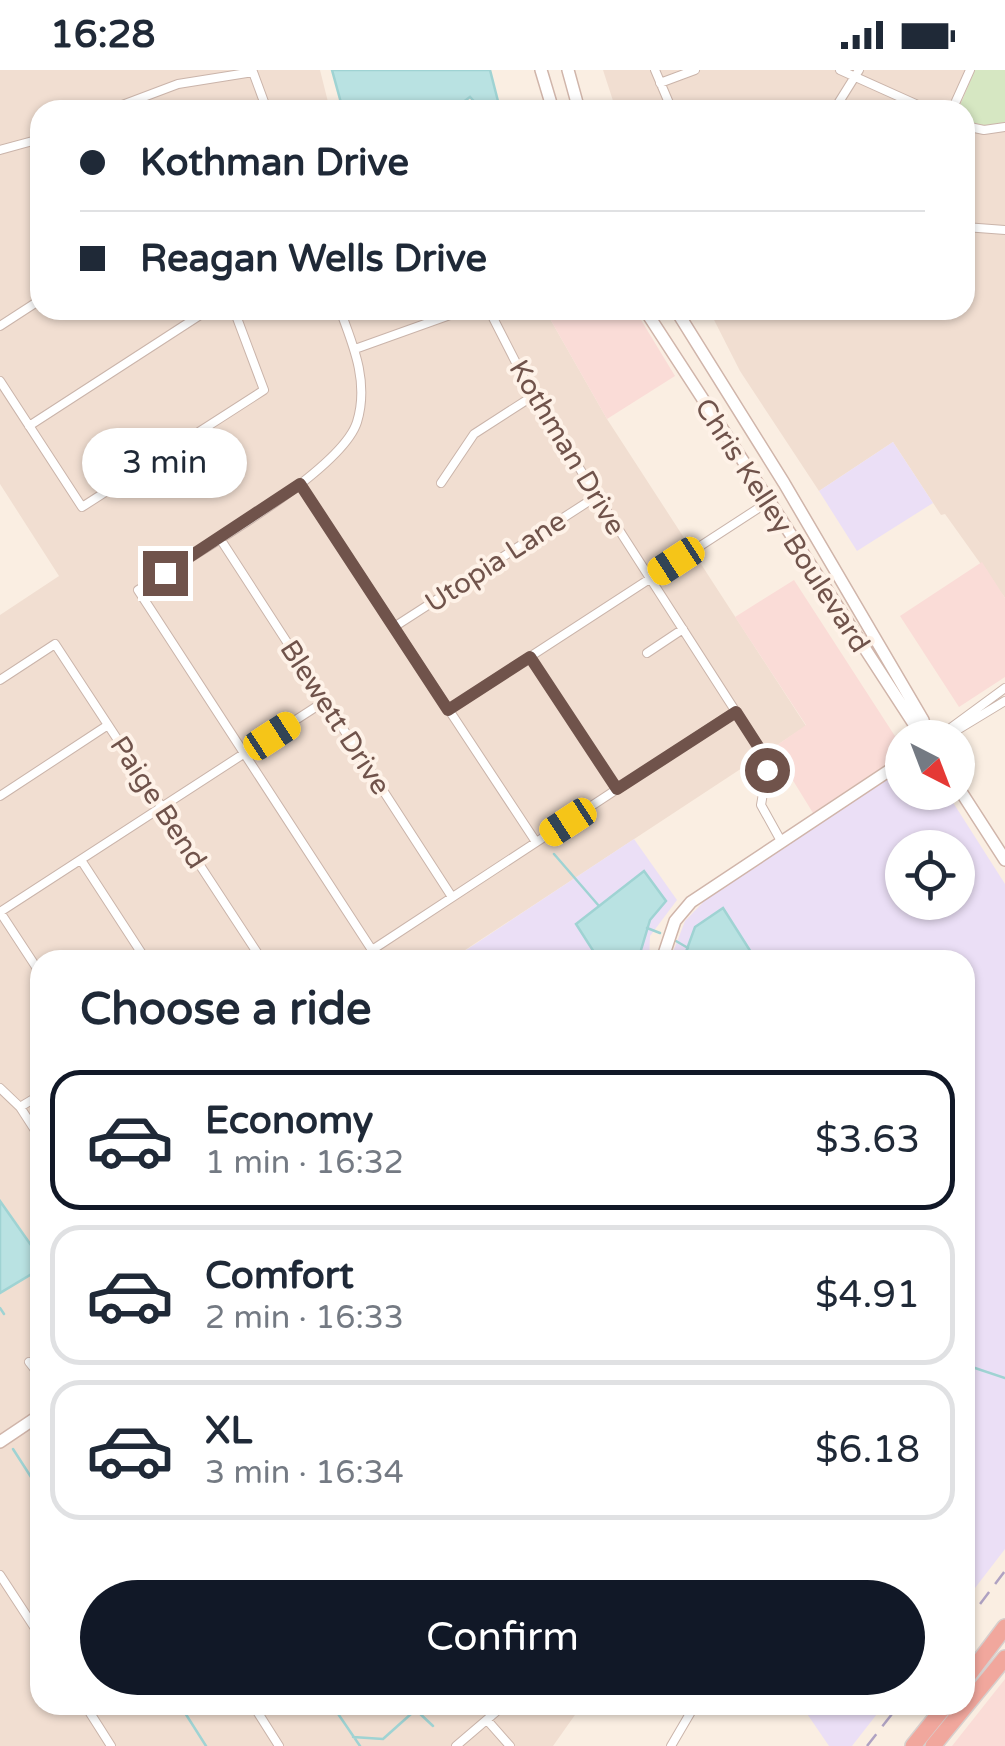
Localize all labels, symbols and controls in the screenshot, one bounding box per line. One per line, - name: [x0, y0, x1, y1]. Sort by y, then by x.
- text: 16:28: [50, 12, 155, 58]
- text: Kothman Drive: [140, 140, 409, 186]
- text: Reagan Wells Drive: [140, 236, 487, 282]
- street label: Kothman Drive: [502, 354, 633, 541]
- street label: Chris Kelley Boulevard: [687, 392, 877, 659]
- callout: 3 min: [82, 428, 248, 498]
- text: 3 min: [122, 444, 207, 482]
- street label: Utopia Lane: [419, 504, 572, 620]
- car: [643, 532, 709, 590]
- route end: [143, 551, 188, 596]
- street label: Blewett Drive: [273, 634, 398, 801]
- car: [239, 707, 305, 765]
- north arrow: [885, 720, 975, 810]
- map controls: [885, 720, 975, 920]
- street label: Paige Bend: [103, 730, 214, 875]
- route start: [745, 748, 790, 793]
- car: [535, 793, 601, 851]
- button: locate: [885, 830, 975, 920]
- text: Choose a ride: [80, 983, 371, 1037]
- icon: car: [85, 1095, 175, 1185]
- text: Economy: [205, 1098, 373, 1144]
- text: $3.63: [815, 1117, 920, 1163]
- text: 1 min · 16:32: [205, 1144, 404, 1182]
- icon: car: [85, 1250, 175, 1340]
- text: Comfort: [205, 1253, 354, 1299]
- text: $4.91: [815, 1272, 920, 1318]
- text: 2 min · 16:33: [205, 1299, 404, 1337]
- icon: car: [85, 1405, 175, 1495]
- text: XL: [205, 1408, 252, 1454]
- text: $6.18: [815, 1427, 920, 1473]
- text: 3 min · 16:34: [205, 1454, 404, 1492]
- button: Confirm: [80, 1580, 925, 1695]

